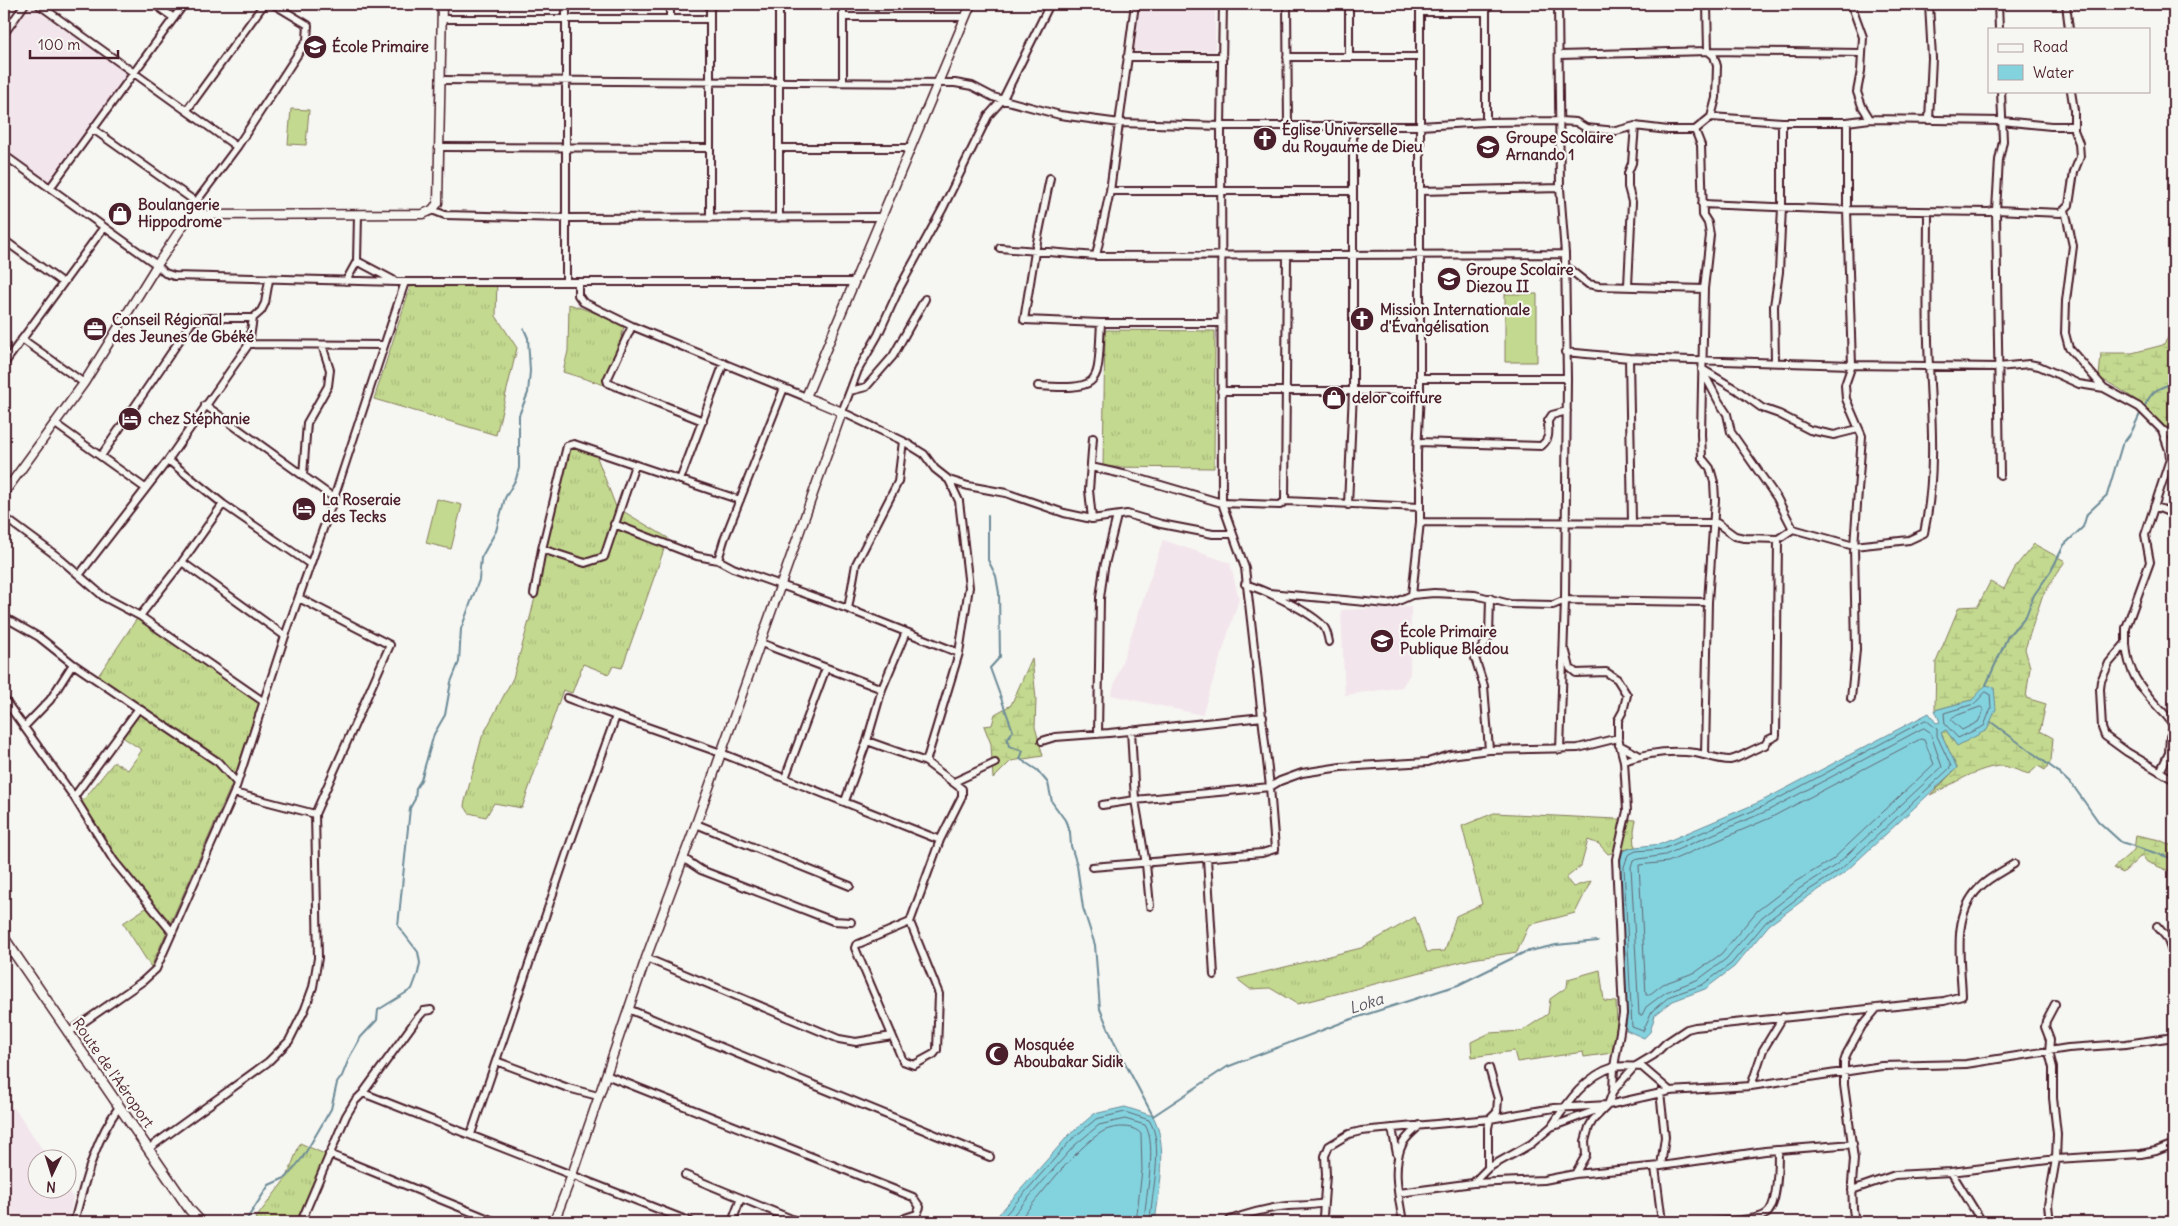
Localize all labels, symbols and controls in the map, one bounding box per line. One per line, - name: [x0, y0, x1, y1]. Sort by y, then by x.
- scale bar: [30, 28, 118, 60]
- legend: [1988, 28, 2150, 92]
- school or university icon: École Primaire: [302, 34, 328, 60]
- text: 100 m: [38, 35, 80, 54]
- place label: École Primaire: [332, 36, 429, 56]
- text: Road: [2033, 37, 2068, 56]
- text: Water: [2033, 63, 2074, 82]
- place label: Église Universelle du Royaume de Dieu: [1282, 119, 1423, 157]
- church icon: Église Universelle du Royaume de Dieu: [1252, 126, 1278, 152]
- place label: Groupe Scolaire Arnando 1: [1506, 128, 1614, 164]
- school or university icon: Groupe Scolaire Arnando 1: [1475, 134, 1501, 160]
- place label: Boulangerie Hippodrome: [138, 195, 222, 232]
- shop icon: Boulangerie Hippodrome: [107, 201, 133, 227]
- place label: Groupe Scolaire Diezou II: [1466, 260, 1574, 296]
- school or university icon: Groupe Scolaire Diezou II: [1436, 266, 1462, 292]
- place label: Mission Internationale d'Évangélisation: [1380, 300, 1530, 337]
- church icon: Mission Internationale d'Évangélisation: [1349, 306, 1375, 332]
- place label: Conseil Régional des Jeunes de Gbéké: [112, 310, 254, 346]
- office icon: Conseil Régional des Jeunes de Gbéké: [82, 316, 108, 342]
- shop icon: delor coiffure: [1321, 385, 1347, 411]
- place label: delor coiffure: [1352, 388, 1442, 407]
- hotel icon: chez Stéphanie: [117, 406, 143, 432]
- place label: chez Stéphanie: [148, 409, 250, 429]
- place label: La Roseraie des Tecks: [322, 490, 401, 526]
- hotel icon: La Roseraie des Tecks: [291, 496, 317, 522]
- place label: École Primaire Publique Bledou: [1400, 621, 1509, 659]
- school or university icon: École Primaire Publique Bledou: [1369, 628, 1395, 654]
- water label: Loka: [1346, 988, 1386, 1018]
- street label: Route de l'Aéroport: [68, 1014, 158, 1131]
- place label: Mosquée Aboubakar Sidik: [1014, 1035, 1124, 1071]
- mosque icon: Mosquée Aboubakar Sidik: [984, 1041, 1010, 1067]
- north arrow: [28, 1148, 78, 1198]
- text: N: [46, 1178, 57, 1196]

